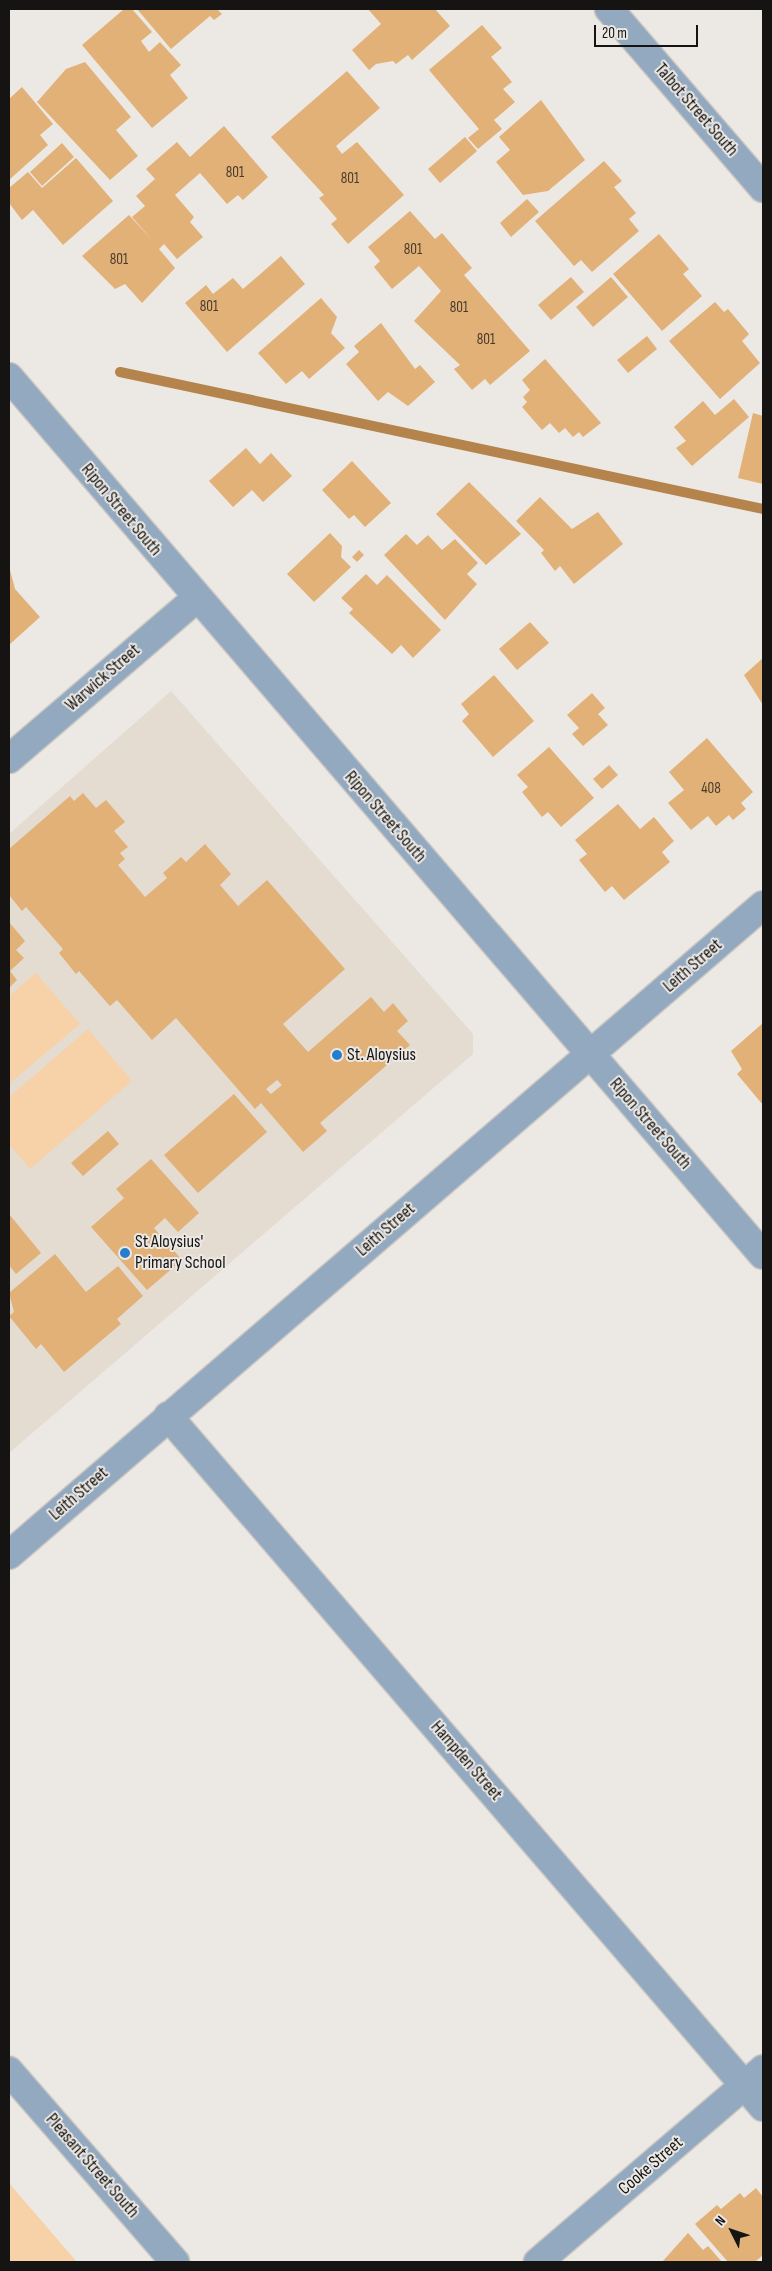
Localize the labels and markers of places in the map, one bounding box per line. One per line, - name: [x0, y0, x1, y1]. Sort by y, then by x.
- place label: St. Aloysius: [347, 1044, 416, 1066]
- marker: St. Aloysius: [331, 1049, 343, 1061]
- place label: St Aloysius' Primary School: [135, 1232, 226, 1274]
- marker: St Aloysius' Primary School: [119, 1247, 131, 1259]

